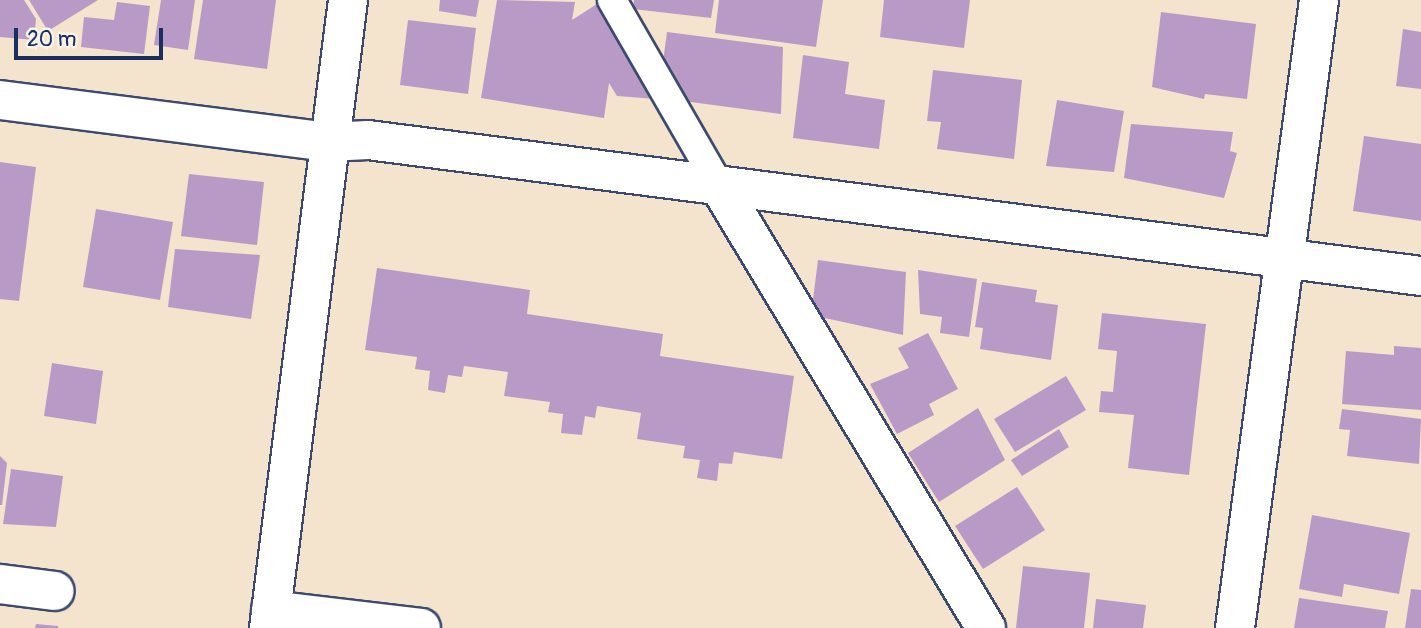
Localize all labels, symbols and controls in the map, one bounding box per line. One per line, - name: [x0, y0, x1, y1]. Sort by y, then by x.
- scale bar: [18, 14, 166, 58]
- text: 20 m: [27, 26, 76, 53]

